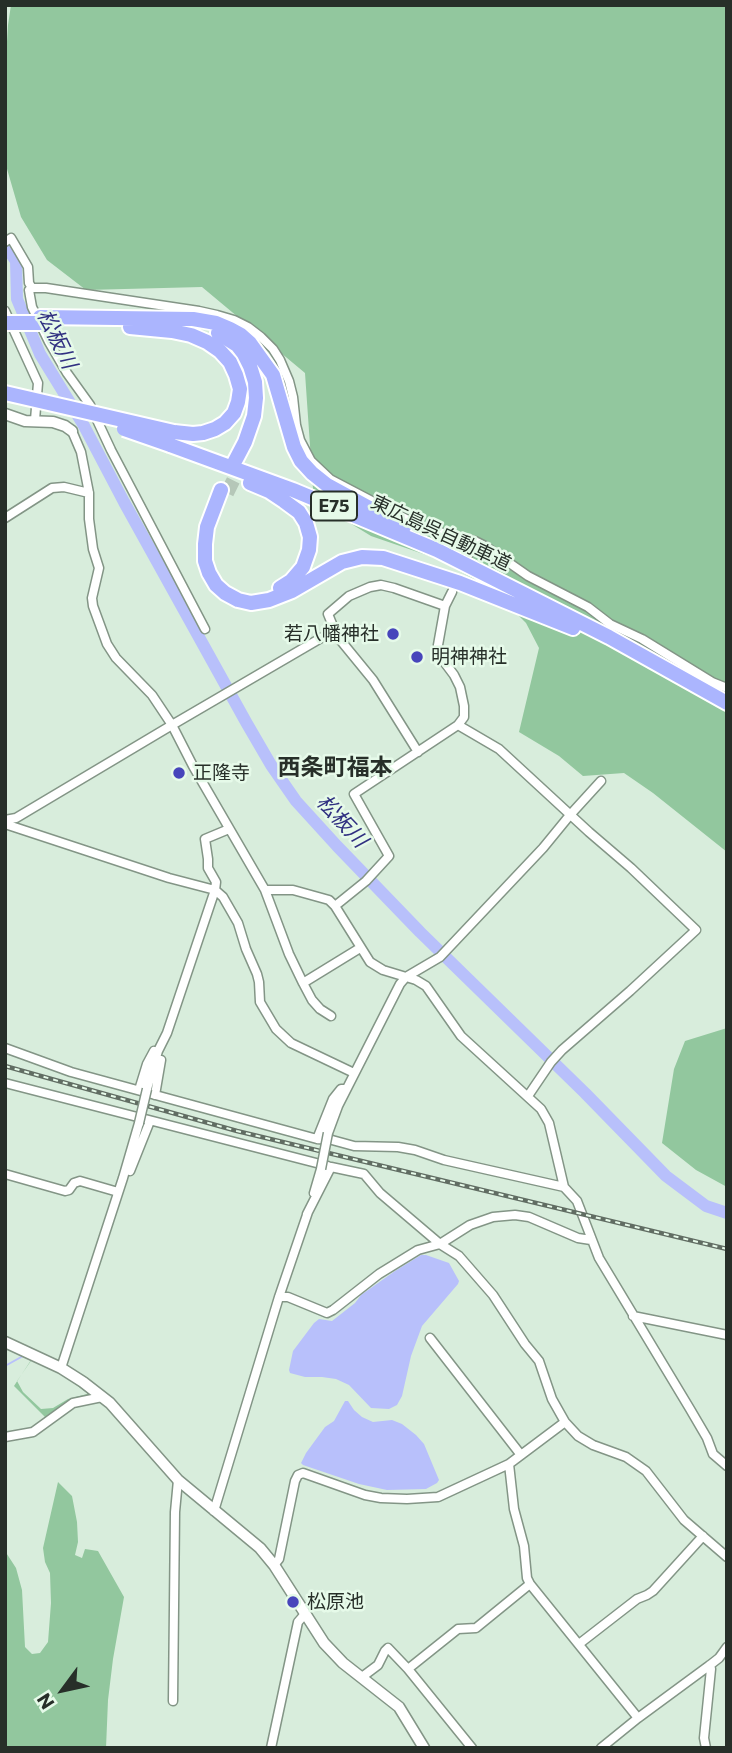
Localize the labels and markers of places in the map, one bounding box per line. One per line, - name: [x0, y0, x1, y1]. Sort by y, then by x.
- place label: 若八幡神社: [284, 623, 379, 645]
- marker: 若八幡神社: [385, 626, 401, 642]
- place label: 明神神社: [431, 646, 507, 668]
- marker: 明神神社: [409, 649, 425, 665]
- place label: 正隆寺: [193, 762, 250, 784]
- marker: 正隆寺: [171, 765, 187, 781]
- place label: 松原池: [307, 1591, 364, 1613]
- marker: 松原池: [285, 1594, 301, 1610]

